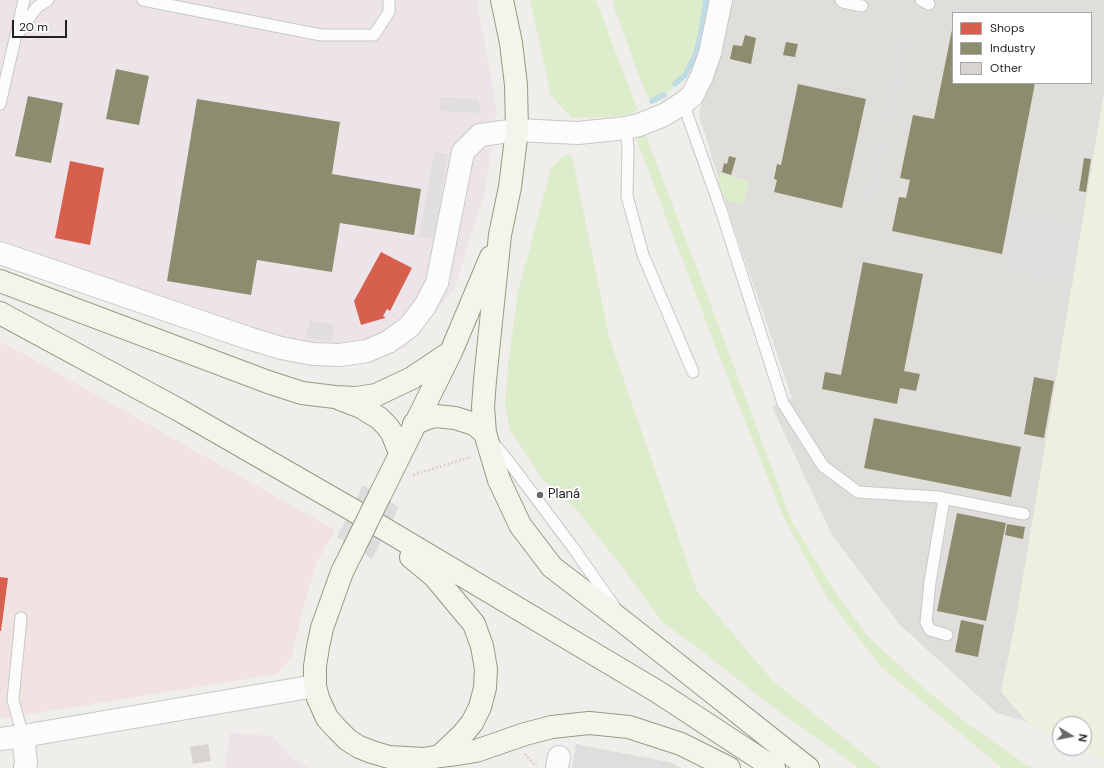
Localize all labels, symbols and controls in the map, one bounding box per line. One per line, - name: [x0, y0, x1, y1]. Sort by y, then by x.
- scale bar: [14, 12, 69, 38]
- legend: [952, 12, 1092, 84]
- text: 20 m: [19, 19, 48, 35]
- text: Shops: [990, 20, 1025, 36]
- text: Industry: [990, 40, 1036, 56]
- text: Other: [990, 60, 1022, 76]
- place label: Planá: [548, 487, 580, 503]
- marker: Planá: [535, 490, 545, 500]
- north arrow: [1052, 716, 1092, 756]
- text: N: [1075, 733, 1090, 743]

